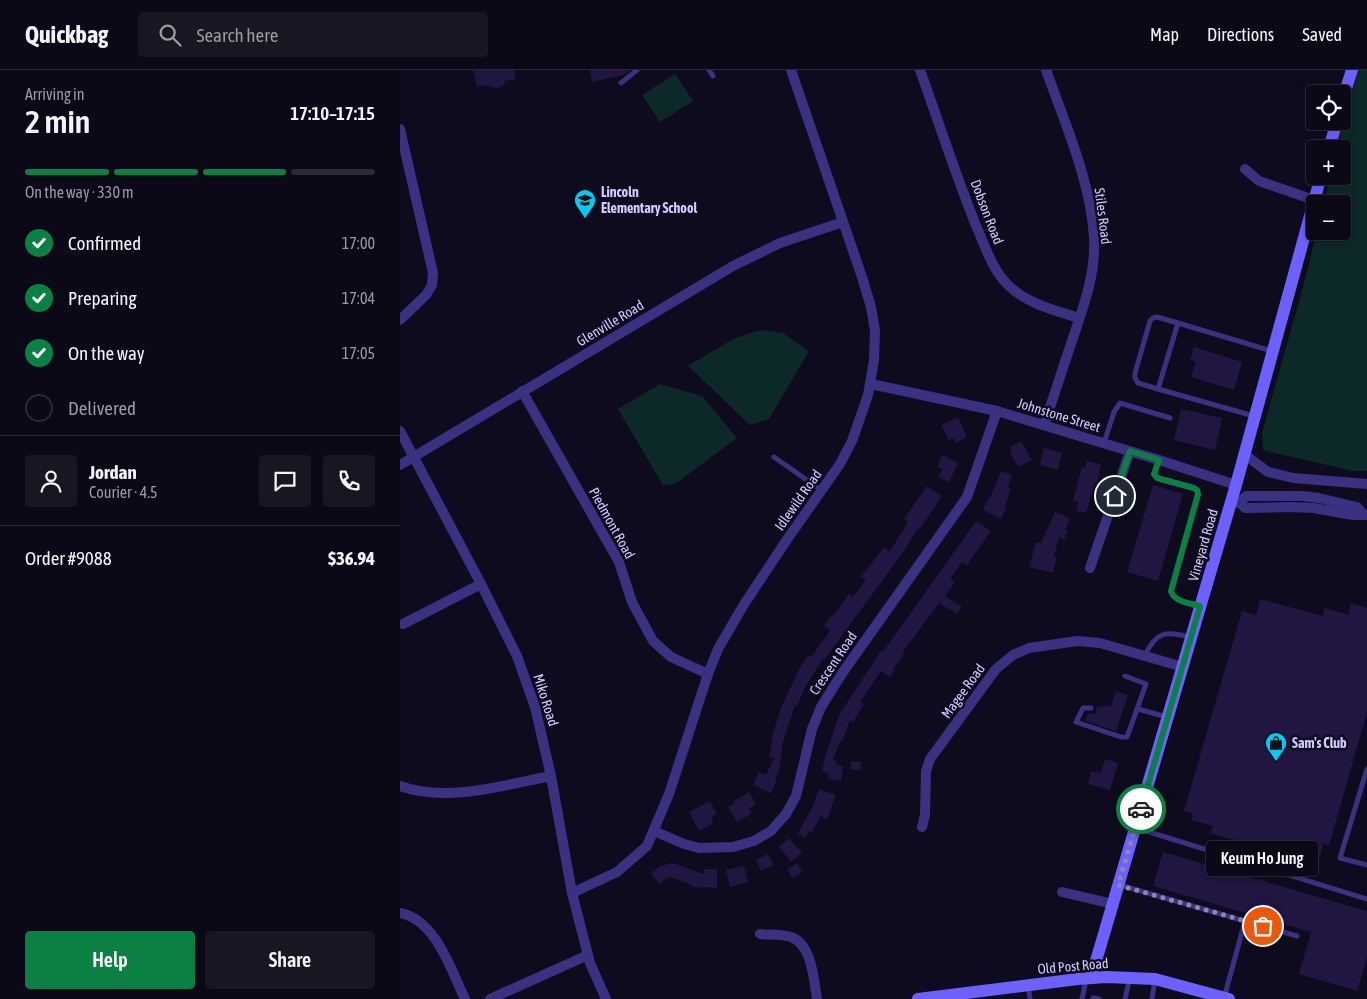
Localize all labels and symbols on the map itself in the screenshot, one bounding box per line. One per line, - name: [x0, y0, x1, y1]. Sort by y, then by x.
- street label: Dobson Road: [967, 177, 1007, 247]
- place label: Lincoln Elementary School: [601, 184, 697, 216]
- street label: Stiles Road: [1092, 187, 1114, 245]
- school or university icon: Lincoln Elementary School: [573, 188, 597, 219]
- street label: Glenville Road: [574, 297, 646, 349]
- street label: Johnstone Street: [1016, 395, 1102, 435]
- street label: Idlewild Road: [771, 467, 825, 533]
- pin: [1094, 475, 1136, 517]
- street label: Piedmont Road: [586, 485, 638, 561]
- street label: Vineyard Road: [1185, 507, 1221, 583]
- street label: Crescent Road: [806, 628, 860, 698]
- street label: Magee Road: [938, 661, 988, 721]
- street label: Miko Road: [530, 672, 562, 728]
- shop icon: Sam's Club: [1264, 731, 1288, 762]
- place label: Sam's Club: [1292, 735, 1347, 751]
- courier: [1116, 784, 1166, 834]
- callout: Keum Ho Jung: [1207, 841, 1319, 876]
- pin: [1242, 905, 1284, 947]
- street label: Old Post Road: [1037, 955, 1109, 977]

